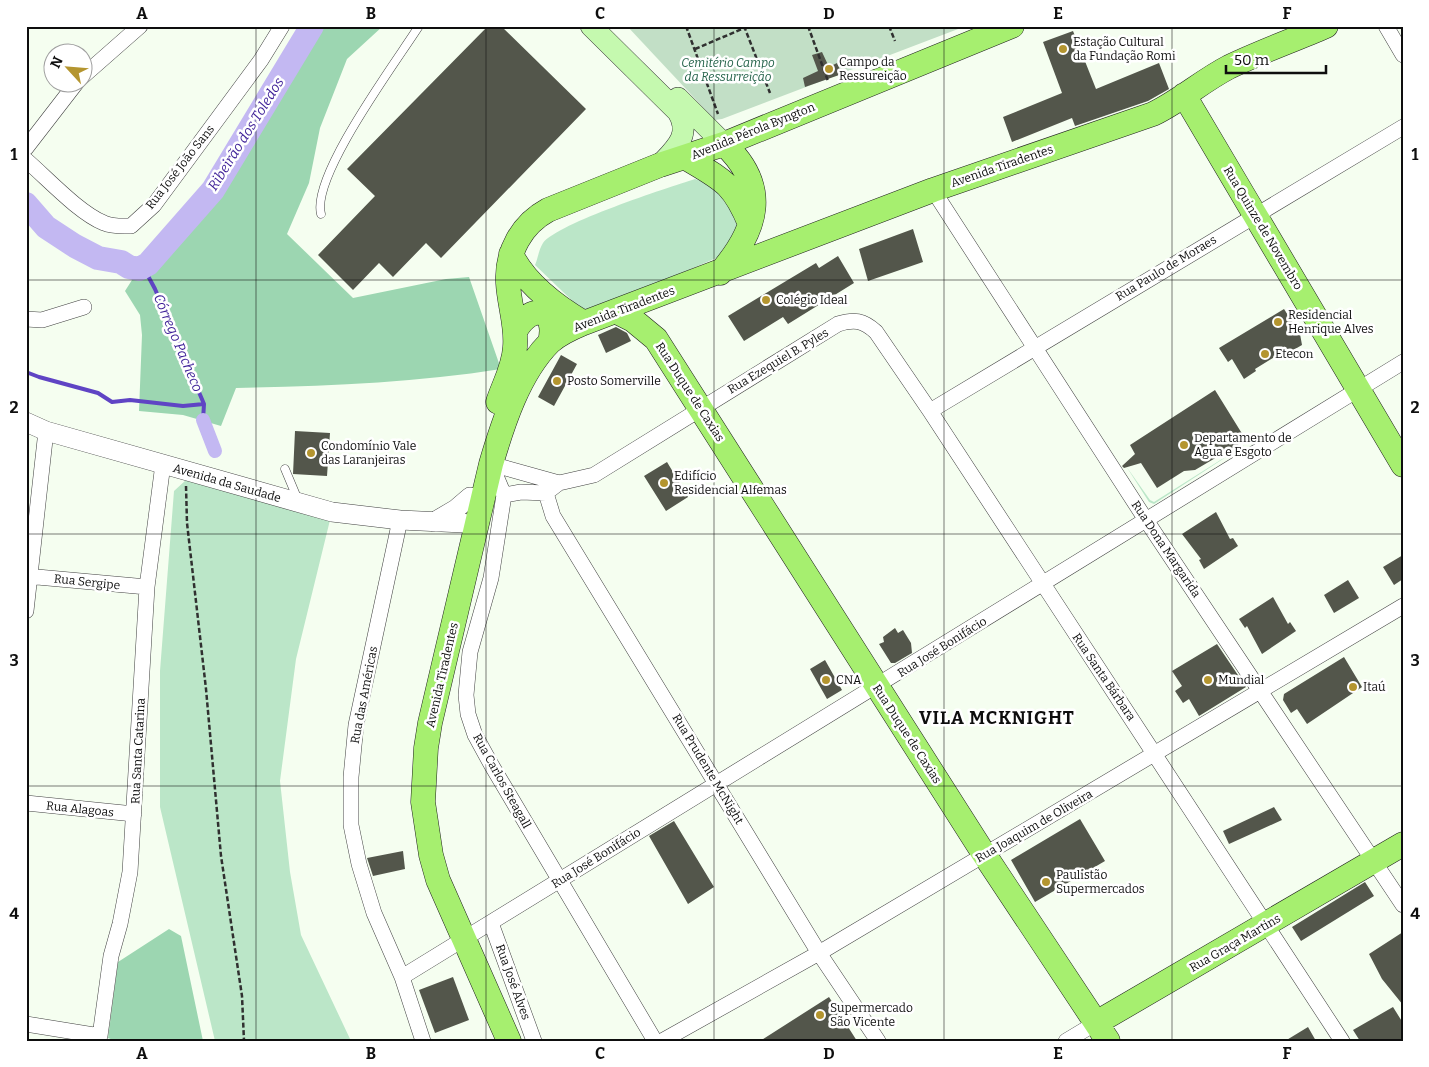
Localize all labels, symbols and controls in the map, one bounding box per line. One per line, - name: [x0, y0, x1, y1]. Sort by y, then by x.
- text: A: [136, 4, 148, 23]
- text: B: [366, 4, 376, 23]
- text: C: [595, 4, 605, 23]
- text: D: [823, 4, 835, 23]
- text: E: [1053, 4, 1063, 23]
- text: F: [1283, 4, 1292, 23]
- place label: Estação Cultural da Fundação Romi: [1073, 35, 1176, 63]
- north arrow: [42, 42, 92, 92]
- scale bar: [1226, 42, 1326, 74]
- marker: Estação Cultural da Fundação Romi: [1057, 43, 1069, 55]
- text: 50 m: [1234, 51, 1270, 69]
- text: N: [47, 54, 67, 71]
- place label: Campo da Ressureição: [839, 55, 907, 83]
- park label: Cemitério Campo da Ressurreição: [681, 56, 775, 84]
- marker: Campo da Ressureição: [823, 63, 835, 75]
- water label: Ribeirão dos Toledos: [204, 74, 288, 194]
- street label: Avenida Pérola Byngton: [689, 100, 817, 162]
- street label: Rua José João Sans: [143, 122, 217, 212]
- street label: Avenida Tiradentes: [949, 142, 1055, 190]
- text: 1: [11, 145, 18, 164]
- text: 1: [1412, 145, 1419, 164]
- street label: Rua Quinze de Novembro: [1221, 164, 1305, 292]
- street label: Rua Paulo de Moraes: [1113, 232, 1219, 304]
- street label: Avenida Tiradentes: [571, 283, 677, 335]
- water label: Córrego Pacheco: [150, 291, 206, 395]
- place label: Colégio Ideal: [776, 293, 848, 307]
- marker: Colégio Ideal: [760, 294, 772, 306]
- place label: Residencial Henrique Alves: [1288, 308, 1374, 336]
- marker: Residencial Henrique Alves: [1272, 316, 1284, 328]
- street label: Rua Ezequiel B. Pyles: [725, 325, 831, 397]
- street label: Rua Duque de Caxias: [653, 340, 728, 445]
- place label: Etecon: [1275, 347, 1314, 361]
- marker: Etecon: [1259, 348, 1271, 360]
- place label: Posto Somerville: [567, 374, 661, 388]
- marker: Posto Somerville: [551, 375, 563, 387]
- text: 2: [9, 398, 19, 417]
- text: 2: [1410, 398, 1420, 417]
- place label: Departamento de Agua e Esgoto: [1194, 431, 1292, 459]
- place label: Condomínio Vale das Laranjeiras: [321, 439, 416, 467]
- marker: Departamento de Agua e Esgoto: [1178, 439, 1190, 451]
- marker: Condomínio Vale das Laranjeiras: [305, 447, 317, 459]
- street label: Avenida da Saudade: [171, 461, 283, 505]
- place label: Edifício Residencial Alfemas: [674, 469, 787, 497]
- marker: Edifício Residencial Alfemas: [658, 477, 670, 489]
- street label: Rua Dona Margarida: [1128, 498, 1204, 600]
- street label: Rua Sergipe: [53, 572, 121, 592]
- street label: Rua José Bonifácio: [895, 614, 989, 680]
- street label: Avenida Tiradentes: [423, 621, 461, 729]
- street label: Rua Santa Bárbara: [1070, 631, 1139, 724]
- street label: Rua das Américas: [348, 645, 380, 745]
- text: 3: [9, 651, 19, 670]
- text: 3: [1410, 651, 1420, 670]
- place label: CNA: [836, 673, 862, 687]
- place label: Mundial: [1218, 673, 1265, 687]
- marker: CNA: [820, 674, 832, 686]
- marker: Mundial: [1202, 674, 1214, 686]
- place label: Itaú: [1363, 680, 1386, 694]
- marker: Itaú: [1347, 681, 1359, 693]
- street label: Rua Duque de Caxias: [870, 682, 945, 787]
- street label: Rua Santa Catarina: [128, 697, 148, 804]
- district label: VILA MCKNIGHT: [919, 707, 1075, 729]
- street label: Rua Prudente McNight: [669, 711, 747, 827]
- street label: Rua Carlos Steagall: [470, 731, 534, 831]
- street label: Rua Joaquim de Oliveira: [973, 787, 1095, 865]
- street label: Rua Alagoas: [45, 798, 115, 820]
- street label: Rua José Bonifácio: [549, 825, 643, 891]
- place label: Paulistão Supermercados: [1056, 868, 1145, 896]
- marker: Paulistão Supermercados: [1040, 876, 1052, 888]
- text: 4: [9, 904, 19, 923]
- text: 4: [1410, 904, 1420, 923]
- street label: Rua Graça Martins: [1187, 911, 1283, 975]
- street label: Rua José Alves: [493, 942, 533, 1022]
- place label: Supermercado São Vicente: [830, 1001, 913, 1029]
- marker: Supermercado São Vicente: [814, 1009, 826, 1021]
- text: A: [136, 1044, 148, 1063]
- text: B: [366, 1044, 376, 1063]
- text: C: [595, 1044, 605, 1063]
- text: D: [823, 1044, 835, 1063]
- text: E: [1053, 1044, 1063, 1063]
- text: F: [1283, 1044, 1292, 1063]

